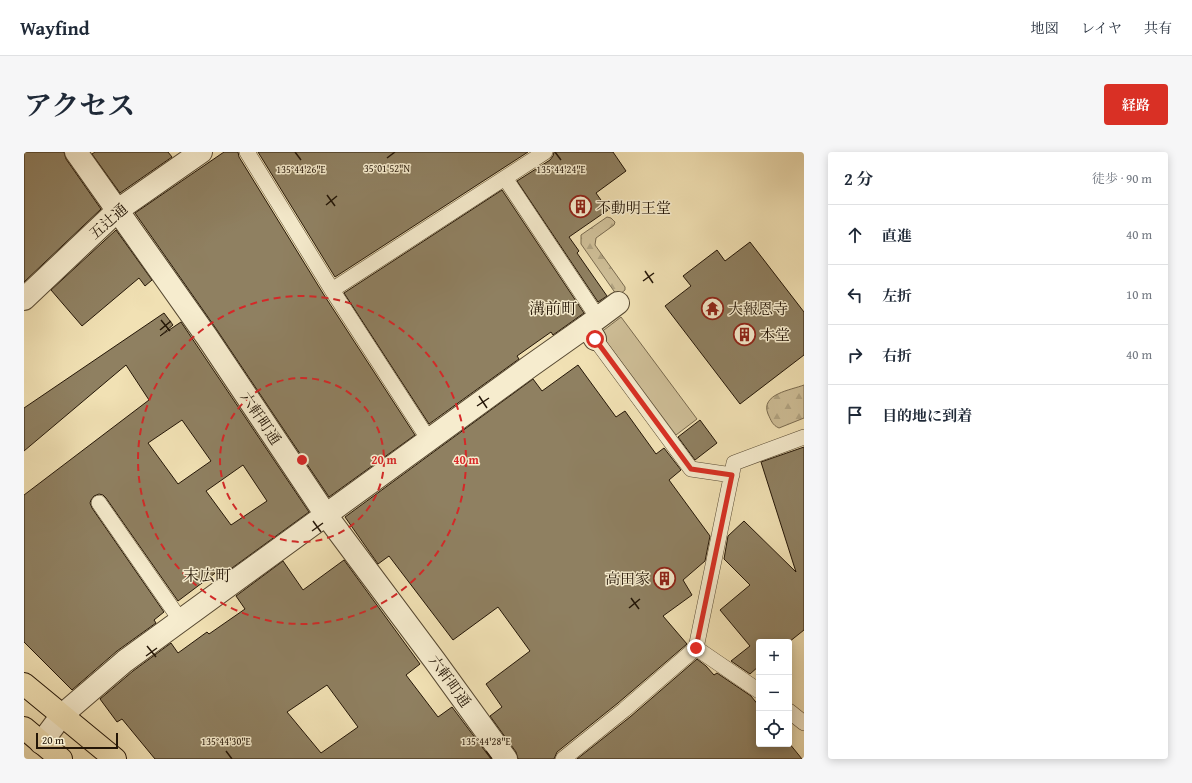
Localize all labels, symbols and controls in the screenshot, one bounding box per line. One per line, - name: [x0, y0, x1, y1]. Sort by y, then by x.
- text: Wayfind: [20, 14, 90, 42]
- text: 地図: [1031, 18, 1059, 38]
- text: レイヤ: [1081, 18, 1122, 38]
- text: 共有: [1144, 18, 1172, 38]
- text: アクセス: [24, 84, 135, 125]
- button: 経路: [1104, 84, 1168, 125]
- text: 35°01'52"N: [364, 161, 410, 176]
- text: 135°44'26"E: [276, 162, 326, 177]
- text: 135°44'24"E: [536, 162, 586, 177]
- text: 2 分: [844, 166, 874, 191]
- text: 徒歩 · 90 m: [1092, 169, 1152, 188]
- building icon: 不動明王堂: [567, 194, 593, 220]
- place label: 不動明王堂: [596, 197, 671, 218]
- street label: 五辻通: [84, 198, 132, 244]
- icon: ahead: [844, 224, 866, 246]
- text: 直進: [882, 225, 912, 246]
- text: 40 m: [1126, 225, 1152, 244]
- icon: left: [844, 284, 866, 306]
- text: 左折: [882, 285, 912, 306]
- text: 10 m: [1126, 285, 1152, 304]
- temple icon: 大報恩寺: [700, 295, 726, 321]
- district label: 溝前町: [529, 296, 577, 320]
- place label: 大報恩寺: [728, 298, 788, 319]
- building icon: 本堂: [732, 321, 758, 347]
- place label: 本堂: [760, 324, 790, 345]
- route start: [586, 330, 604, 348]
- icon: right: [844, 344, 866, 366]
- text: 右折: [882, 345, 912, 366]
- text: 40 m: [1126, 345, 1152, 364]
- street label: 六軒町通: [236, 387, 286, 449]
- icon: arrive: [844, 404, 866, 426]
- text: 目的地に到着: [882, 405, 972, 426]
- text: 20 m: [371, 451, 397, 468]
- text: 40 m: [453, 451, 479, 468]
- centre of rings: [295, 453, 309, 467]
- district label: 末広町: [183, 563, 231, 587]
- building icon: 高田家: [652, 565, 678, 591]
- place label: 高田家: [605, 568, 650, 589]
- route end: [687, 639, 705, 657]
- map controls: [756, 639, 792, 747]
- button: +: [756, 639, 792, 675]
- street label: 六軒町通: [424, 651, 476, 711]
- button: −: [756, 675, 792, 711]
- button: locate: [756, 711, 792, 747]
- scale bar: [36, 731, 118, 750]
- text: 20 m: [42, 732, 64, 748]
- text: 135°44'30"E: [201, 734, 251, 749]
- text: 135°44'28"E: [461, 734, 511, 749]

